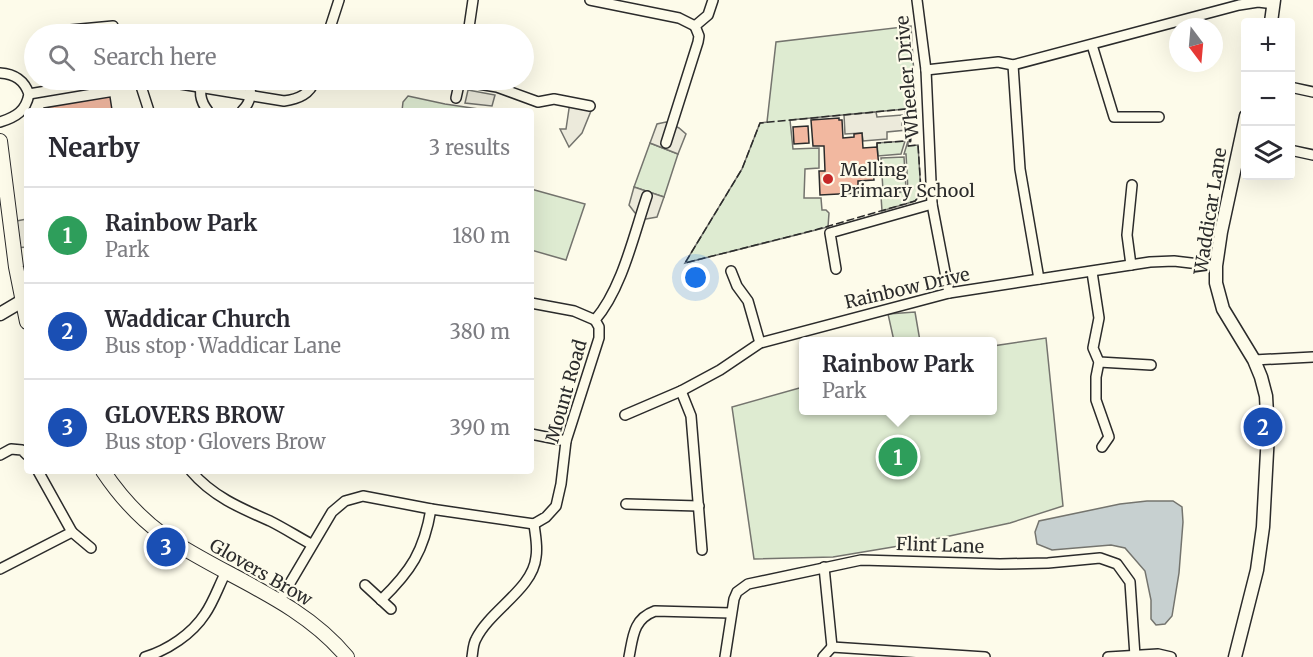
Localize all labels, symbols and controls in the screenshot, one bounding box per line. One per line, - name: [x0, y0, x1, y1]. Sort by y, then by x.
- street label: Wheeler Drive: [890, 15, 924, 140]
- north arrow: [1169, 18, 1223, 72]
- map controls: [1241, 18, 1295, 180]
- button: +: [1241, 18, 1295, 72]
- search box: [24, 24, 534, 90]
- icon: search: [45, 41, 78, 74]
- text: Search here: [93, 43, 216, 71]
- button: −: [1241, 72, 1295, 126]
- button: layers: [1241, 126, 1295, 180]
- text: Nearby: [48, 131, 140, 164]
- text: 3 results: [429, 135, 510, 160]
- street label: Waddicar Lane: [1188, 146, 1231, 277]
- place label: Melling Primary School: [840, 158, 975, 202]
- marker: Melling Primary School: [821, 172, 835, 186]
- text: Rainbow Park: [105, 209, 257, 237]
- text: 1: [63, 223, 72, 248]
- text: 180 m: [452, 223, 510, 248]
- text: Park: [105, 237, 149, 262]
- street label: Rainbow Drive: [842, 262, 972, 314]
- your location: [681, 263, 710, 292]
- text: Waddicar Church: [105, 305, 291, 333]
- text: 2: [62, 319, 73, 344]
- text: 380 m: [449, 319, 510, 344]
- text: Bus stop · Waddicar Lane: [105, 333, 341, 358]
- street label: Mount Road: [540, 337, 592, 445]
- popup: [799, 337, 997, 415]
- text: Rainbow Park: [822, 350, 974, 378]
- text: Park: [822, 378, 866, 403]
- text: GLOVERS BROW: [105, 401, 284, 429]
- pin: 2: [1244, 404, 1282, 450]
- text: 3: [62, 415, 73, 440]
- text: 390 m: [450, 415, 510, 440]
- text: Bus stop · Glovers Brow: [105, 429, 326, 454]
- pin: 1: [878, 434, 918, 480]
- pin: 3: [146, 524, 186, 570]
- street label: Flint Lane: [896, 532, 984, 558]
- street label: Glovers Brow: [206, 533, 317, 611]

